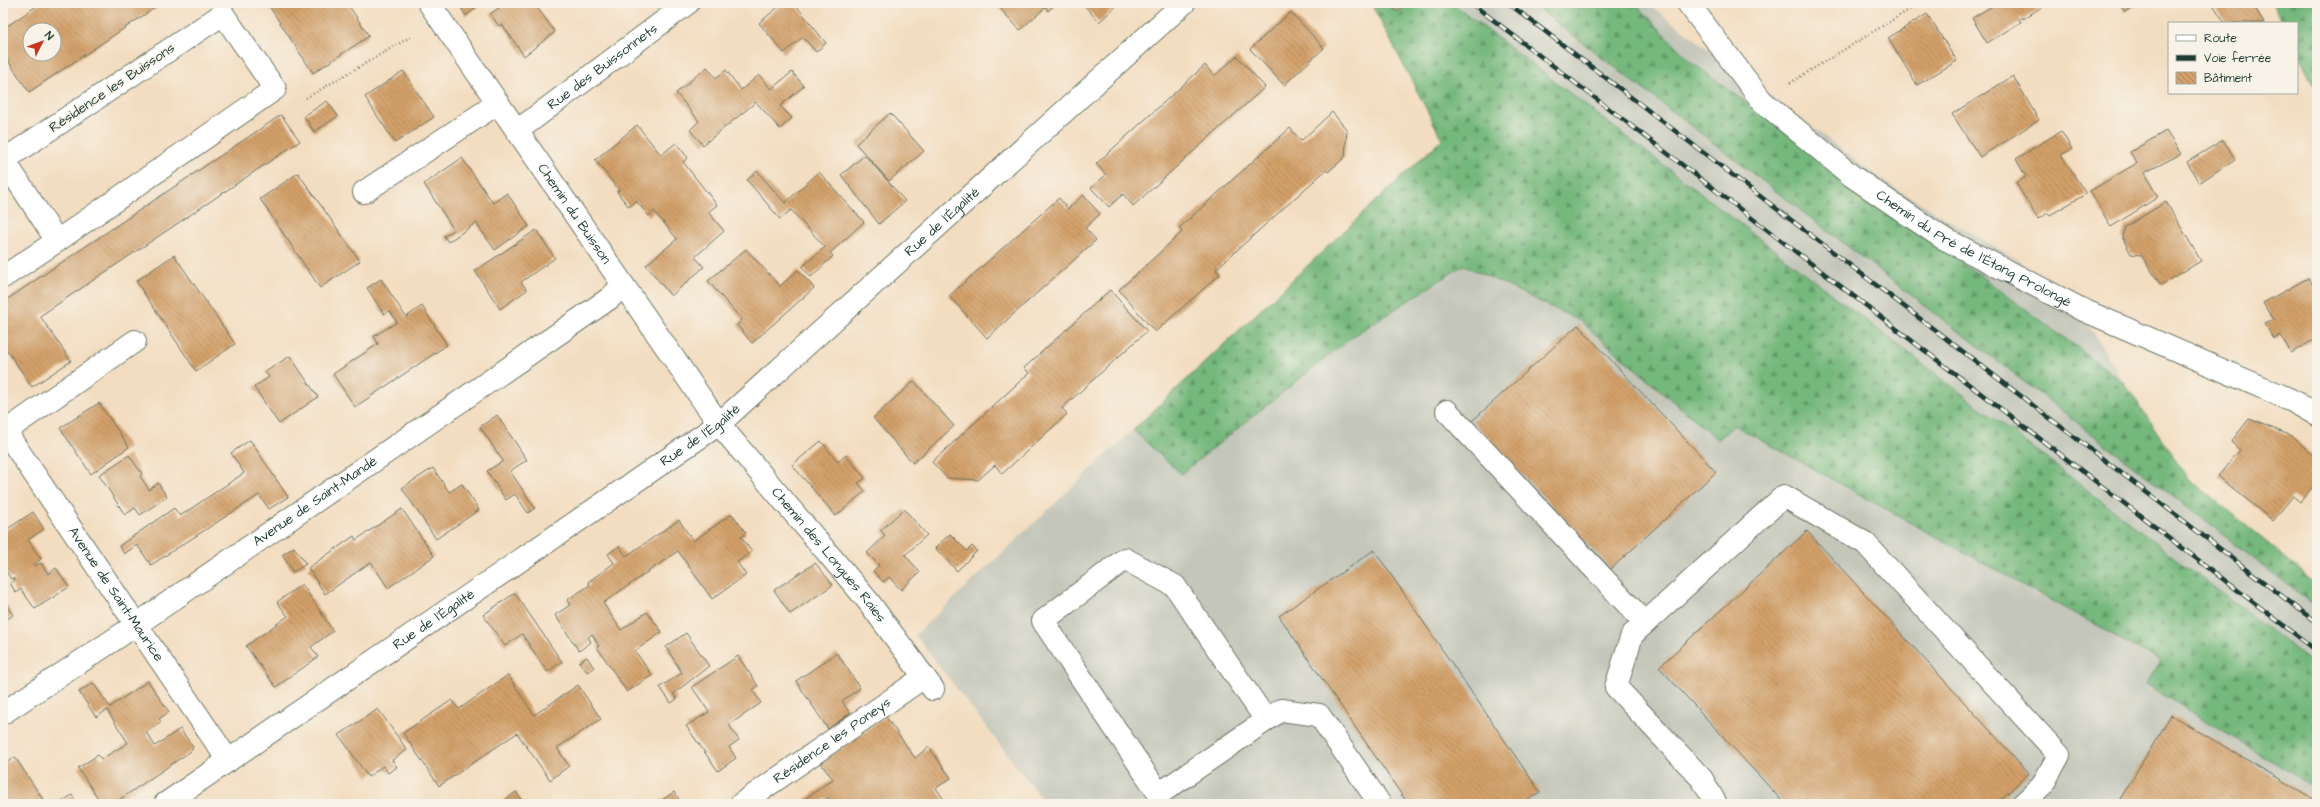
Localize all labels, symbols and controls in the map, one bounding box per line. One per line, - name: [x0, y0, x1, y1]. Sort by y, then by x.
- street label: Rue des Buissonnets: [543, 19, 662, 115]
- north arrow: [22, 22, 62, 62]
- legend: [2168, 22, 2298, 94]
- text: N: [41, 28, 57, 43]
- text: Route: [2204, 30, 2237, 47]
- street label: Résidence les Buissons: [45, 38, 179, 138]
- text: Voie ferrée: [2204, 50, 2272, 67]
- text: Bâtiment: [2204, 70, 2252, 87]
- street label: Chemin du Buisson: [532, 160, 616, 268]
- street label: Rue de l'Égalité: [900, 182, 985, 261]
- street label: Chemin du Pré de l'Étang Prolongé: [1872, 185, 2075, 312]
- street label: Rue de l'Égalité: [656, 399, 745, 472]
- street label: Avenue de Saint-Mandé: [249, 451, 382, 552]
- street label: Chemin des Longues Raies: [766, 483, 891, 627]
- street label: Avenue de Saint-Maurice: [63, 523, 169, 666]
- street label: Rue de l'Égalité: [389, 584, 479, 655]
- street label: Résidence les Poneys: [769, 693, 895, 789]

